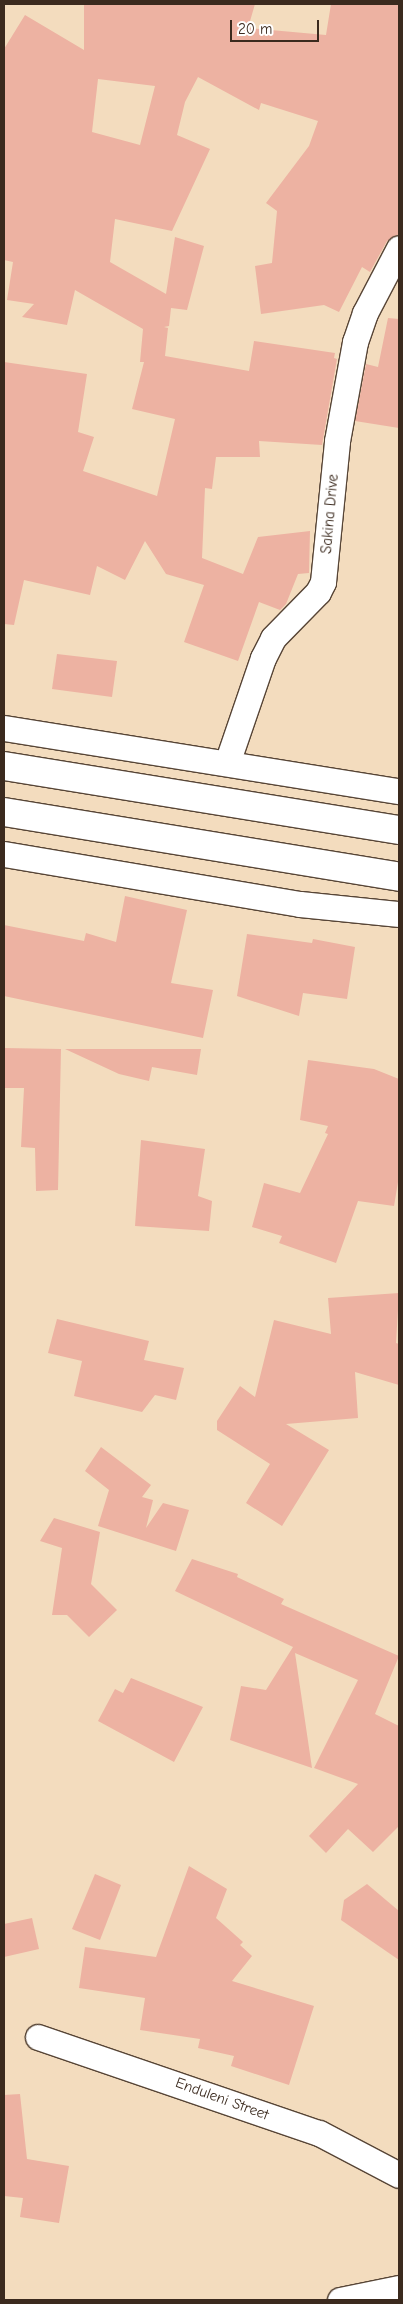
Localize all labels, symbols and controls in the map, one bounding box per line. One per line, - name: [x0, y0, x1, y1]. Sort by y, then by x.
- scale bar: [233, 10, 322, 42]
- text: 20 m: [238, 20, 272, 38]
- street label: Sakina Drive: [318, 473, 342, 555]
- street label: Enduleni Street: [173, 2074, 271, 2124]

